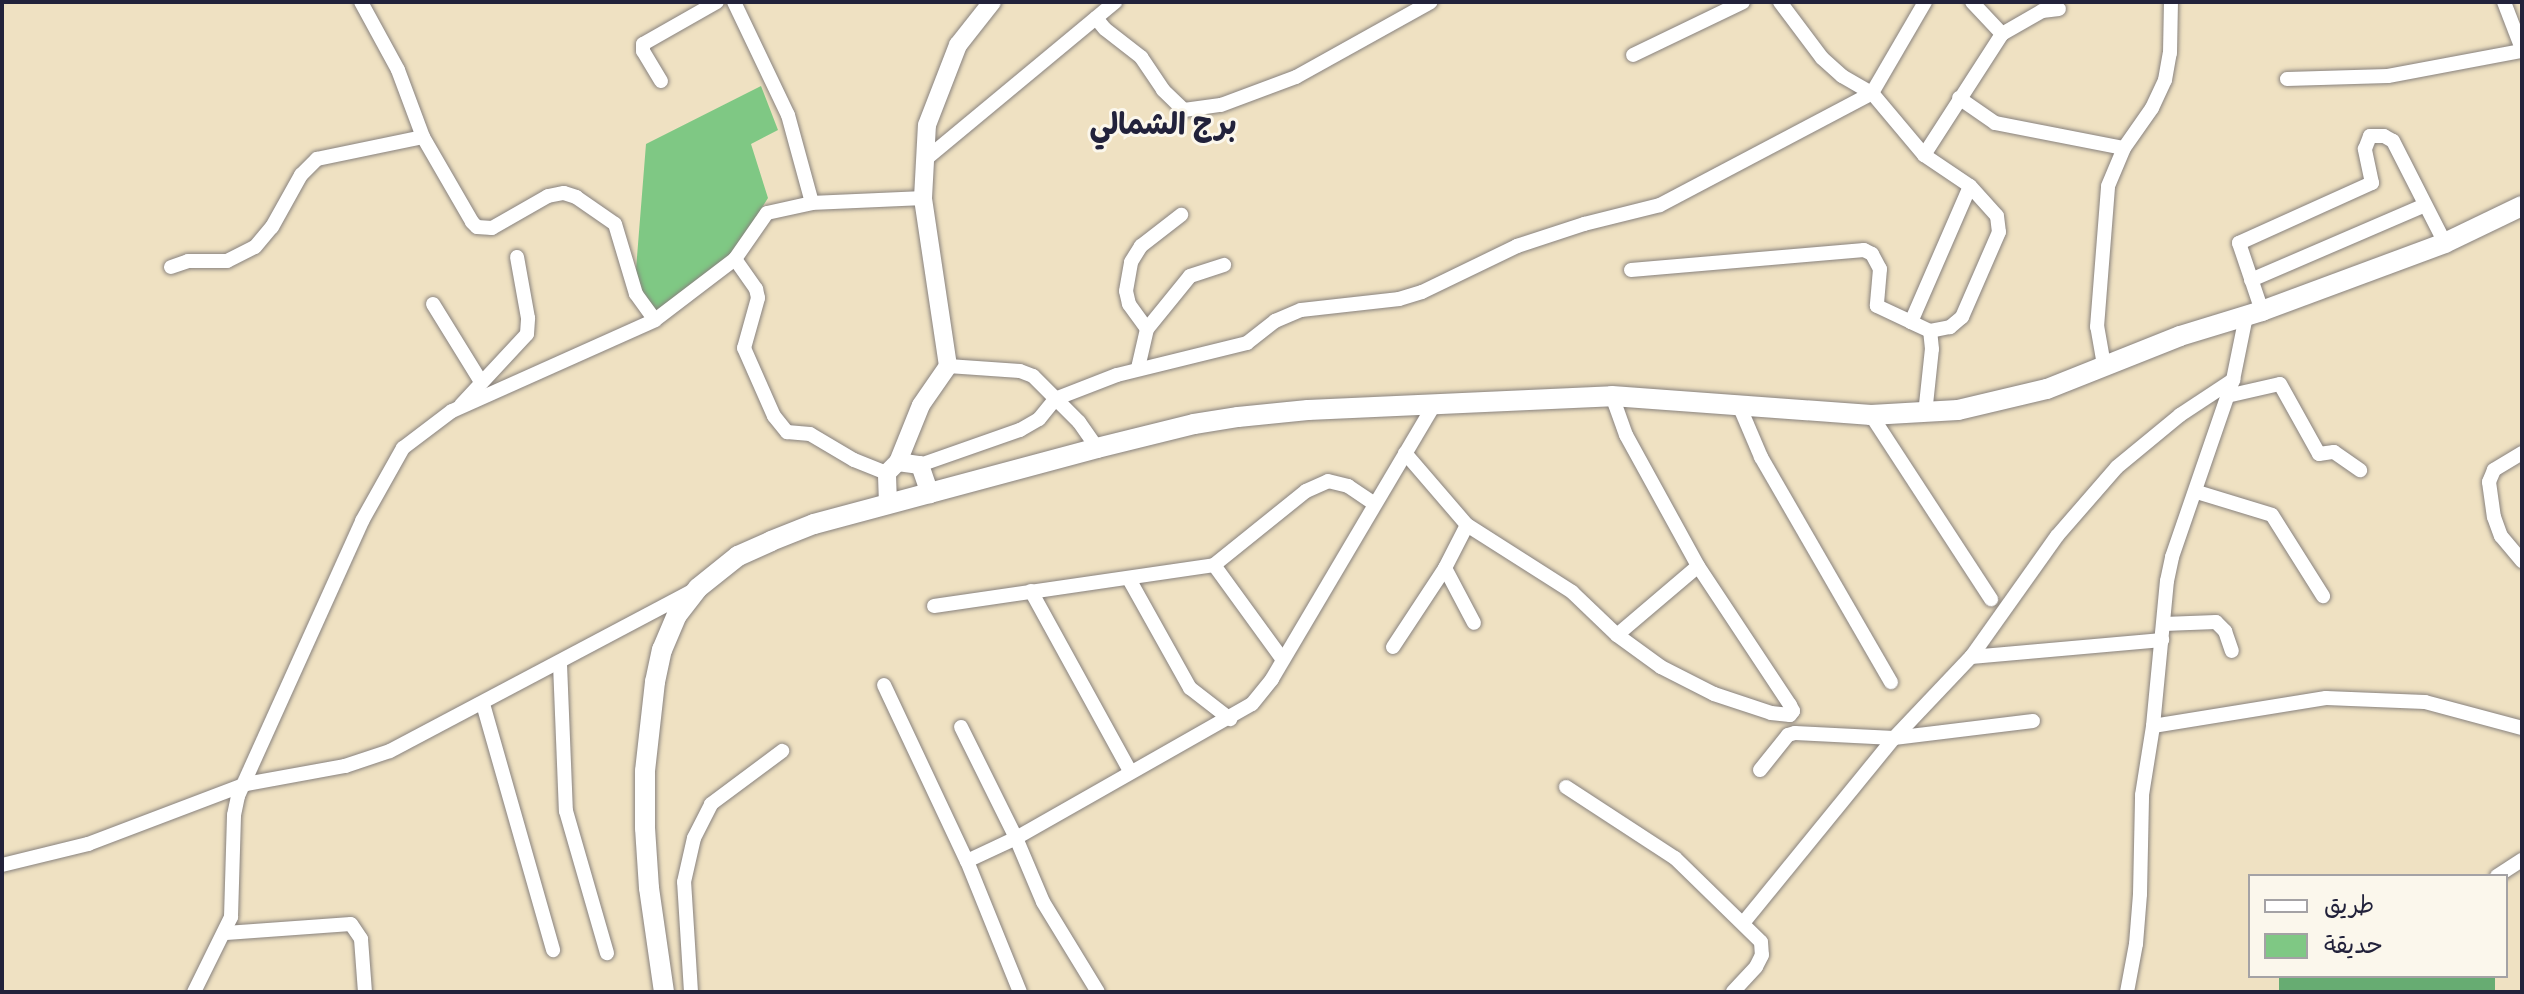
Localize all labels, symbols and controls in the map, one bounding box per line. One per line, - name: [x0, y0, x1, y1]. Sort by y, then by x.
- district label: برج الشمالي: [1089, 105, 1237, 141]
- legend: [2248, 874, 2508, 978]
- text: طريق: [2324, 888, 2374, 920]
- text: حديقة: [2324, 928, 2383, 960]

